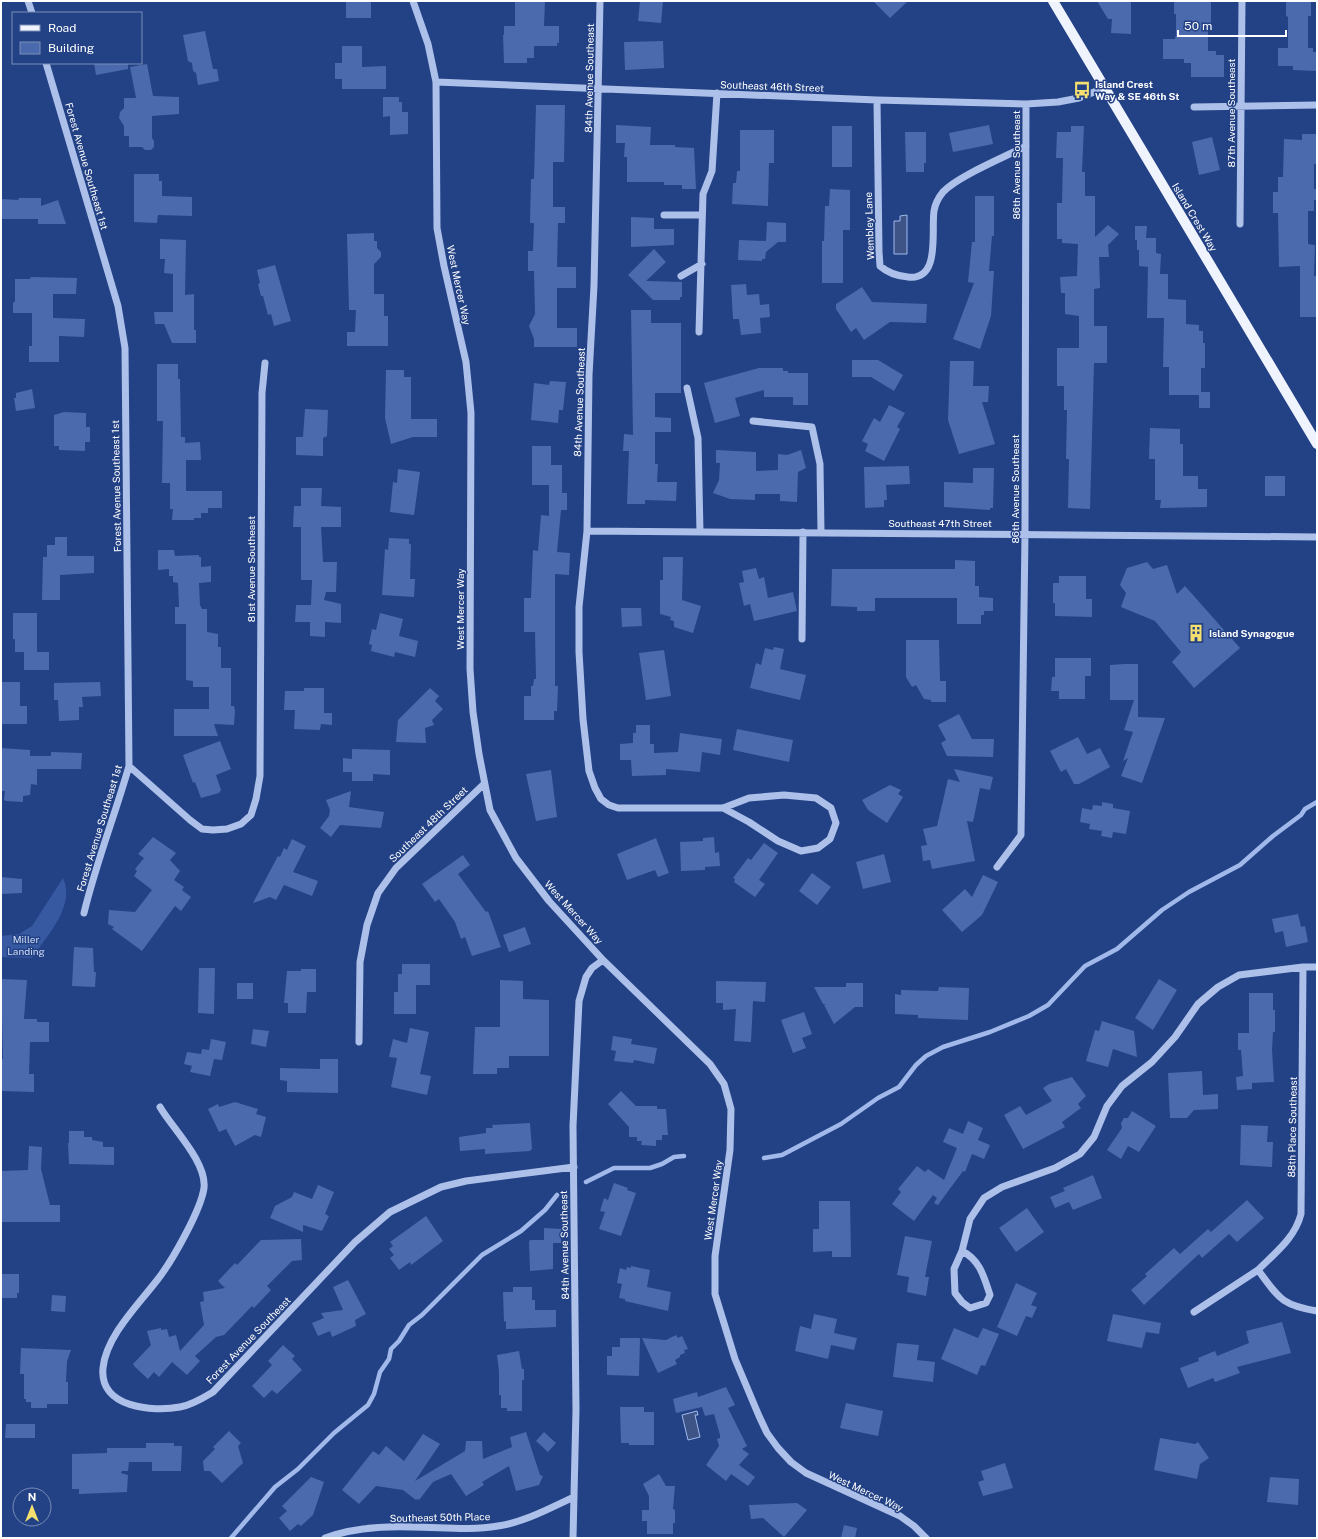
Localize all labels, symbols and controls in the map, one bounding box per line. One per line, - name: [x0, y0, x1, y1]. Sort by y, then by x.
- legend: [12, 12, 142, 64]
- scale bar: [1178, 12, 1286, 38]
- text: 50 m: [1184, 19, 1212, 33]
- text: Road: [48, 21, 76, 35]
- street label: 84th Avenue Southeast: [582, 23, 596, 133]
- text: Building: [48, 41, 94, 55]
- street label: 87th Avenue Southeast: [1225, 58, 1237, 167]
- street label: Southeast 46th Street: [720, 78, 824, 94]
- place label: Island Crest Way & SE 46th St: [1095, 78, 1180, 102]
- bus stop icon: Island Crest Way & SE 46th St: [1072, 80, 1092, 100]
- street label: Forest Avenue Southeast 1st: [63, 101, 111, 231]
- street label: 86th Avenue Southeast: [1010, 110, 1022, 220]
- street label: Island Crest Way: [1170, 181, 1221, 254]
- street label: Wembley Lane: [862, 191, 876, 260]
- street label: West Mercer Way: [445, 244, 473, 327]
- street label: 84th Avenue Southeast: [571, 347, 587, 457]
- street label: Forest Avenue Southeast 1st: [109, 420, 123, 552]
- street label: 86th Avenue Southeast: [1009, 434, 1021, 544]
- street label: 81st Avenue Southeast: [245, 516, 257, 622]
- street label: Southeast 47th Street: [888, 517, 992, 529]
- street label: West Mercer Way: [454, 568, 466, 650]
- building icon: Island Synagogue: [1186, 623, 1206, 643]
- place label: Island Synagogue: [1209, 627, 1295, 639]
- street label: Forest Avenue Southeast 1st: [74, 763, 124, 893]
- street label: Southeast 48th Street: [386, 783, 470, 865]
- street label: West Mercer Way: [542, 878, 606, 947]
- park label: Miller Landing: [7, 933, 45, 957]
- street label: 88th Place Southeast: [1285, 1076, 1299, 1178]
- street label: West Mercer Way: [701, 1158, 725, 1241]
- street label: 84th Avenue Southeast: [557, 1190, 571, 1300]
- street label: Forest Avenue Southeast: [203, 1294, 293, 1386]
- street label: West Mercer Way: [827, 1468, 906, 1514]
- north arrow: [12, 1487, 52, 1527]
- text: N: [28, 1491, 36, 1503]
- street label: Southeast 50th Place: [390, 1510, 491, 1524]

